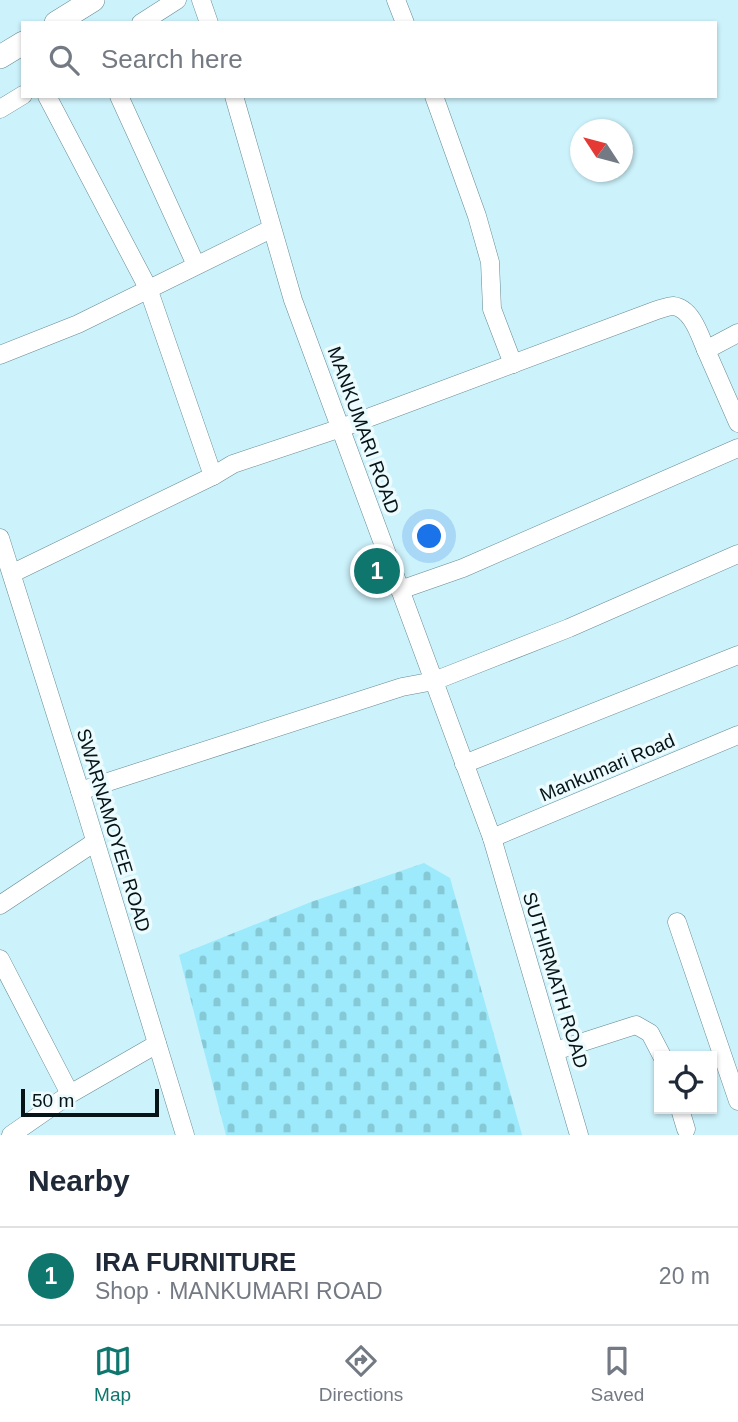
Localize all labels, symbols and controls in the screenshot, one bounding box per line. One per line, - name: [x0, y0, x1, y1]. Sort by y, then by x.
- search box: [21, 21, 717, 98]
- icon: search: [45, 41, 83, 79]
- text: Search here: [101, 44, 243, 74]
- north arrow: [570, 119, 633, 182]
- street label: MANKUMARI ROAD: [324, 344, 404, 517]
- your location: [412, 519, 446, 553]
- pin: 1: [354, 545, 400, 597]
- street label: SWARNAMOYEE ROAD: [73, 726, 154, 934]
- street label: Mankumari Road: [537, 730, 678, 805]
- street label: SUTHIRMATH ROAD: [519, 889, 592, 1071]
- map controls: [654, 1051, 717, 1114]
- button: locate: [654, 1051, 717, 1114]
- scale bar: [21, 1086, 159, 1118]
- text: 50 m: [32, 1090, 74, 1111]
- text: Nearby: [28, 1164, 130, 1197]
- text: IRA FURNITURE: [95, 1247, 296, 1277]
- text: 1: [45, 1263, 57, 1289]
- text: 20 m: [659, 1263, 710, 1289]
- text: Shop · MANKUMARI ROAD: [95, 1278, 383, 1304]
- tab: Map: [94, 1342, 132, 1406]
- tab: Directions: [319, 1342, 403, 1406]
- tab: Saved: [590, 1342, 644, 1406]

